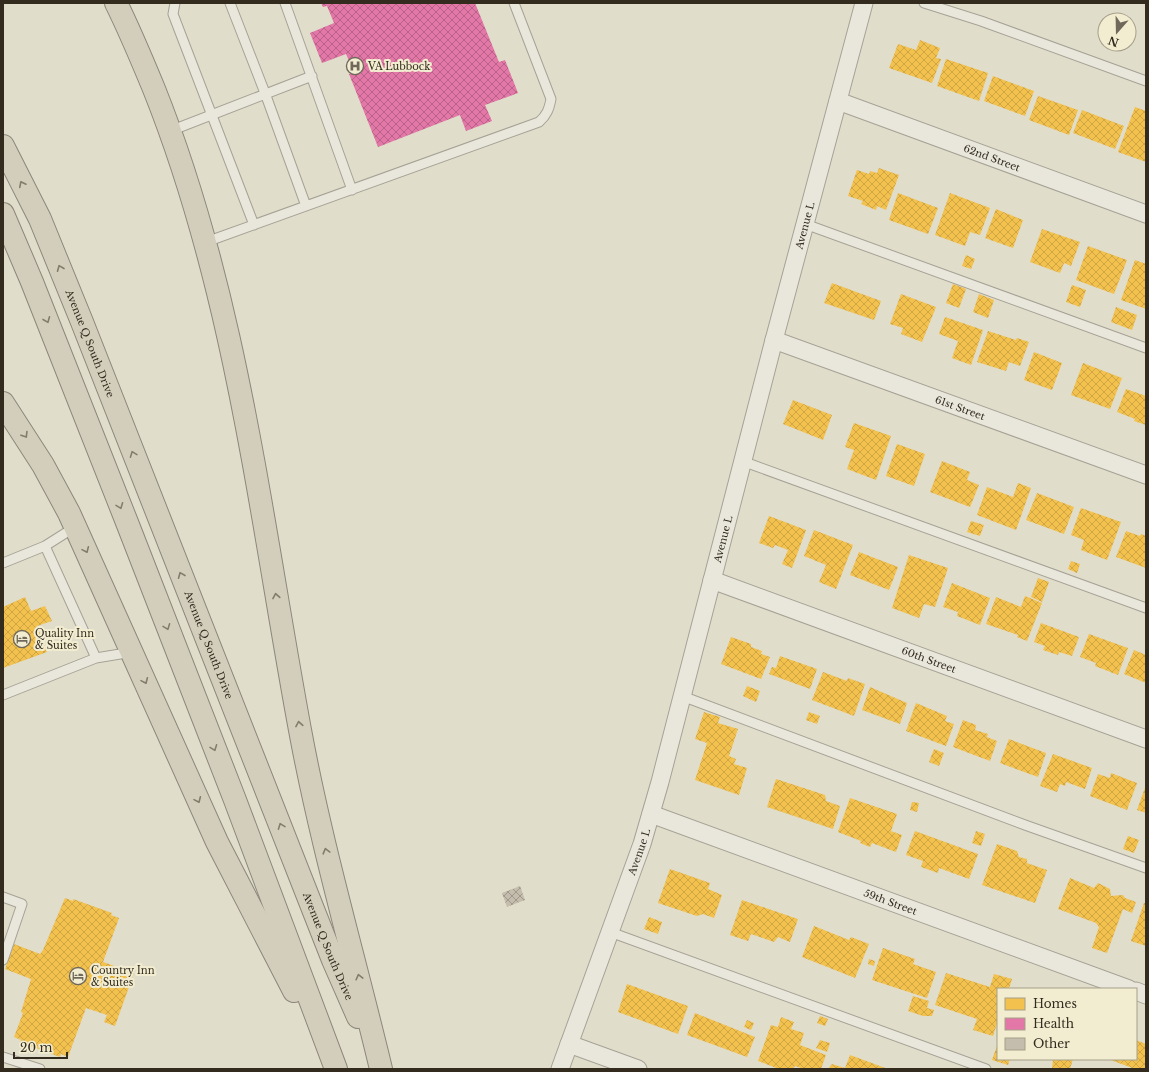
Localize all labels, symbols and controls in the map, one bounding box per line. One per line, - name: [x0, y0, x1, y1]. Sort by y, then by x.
- north arrow: [1097, 12, 1137, 52]
- text: N: [1106, 33, 1121, 50]
- hospital icon: VA Lubbock: [345, 56, 365, 76]
- place label: VA Lubbock: [367, 60, 431, 73]
- street label: 62nd Street: [962, 141, 1022, 174]
- one-way arrow: [19, 181, 27, 188]
- street label: Avenue L: [792, 200, 817, 251]
- one-way arrow: [56, 265, 64, 272]
- street label: Avenue Q South Drive: [63, 287, 118, 400]
- one-way arrow: [42, 315, 50, 323]
- street label: 61st Street: [933, 393, 987, 423]
- one-way arrow: [20, 431, 28, 438]
- one-way arrow: [130, 450, 138, 457]
- one-way arrow: [116, 502, 124, 509]
- street label: Avenue L: [710, 513, 735, 565]
- one-way arrow: [81, 546, 89, 553]
- one-way arrow: [178, 571, 186, 579]
- street label: Avenue Q South Drive: [182, 588, 236, 701]
- one-way arrow: [272, 593, 281, 599]
- one-way arrow: [162, 623, 170, 631]
- place label: Quality Inn & Suites: [35, 627, 94, 652]
- hotel icon: Quality Inn & Suites: [12, 629, 32, 649]
- street label: 60th Street: [900, 644, 958, 675]
- one-way arrow: [140, 677, 148, 685]
- one-way arrow: [295, 721, 304, 727]
- one-way arrow: [210, 745, 218, 752]
- one-way arrow: [193, 796, 201, 803]
- one-way arrow: [277, 822, 285, 829]
- street label: Avenue L: [624, 826, 653, 878]
- one-way arrow: [322, 848, 330, 854]
- street label: 59th Street: [862, 886, 919, 917]
- street label: Avenue Q South Drive: [300, 889, 356, 1002]
- place label: Country Inn & Suites: [91, 964, 155, 989]
- hotel icon: Country Inn & Suites: [68, 966, 88, 986]
- one-way arrow: [355, 973, 364, 980]
- legend: [997, 988, 1137, 1060]
- text: Homes: [1033, 996, 1077, 1011]
- text: Health: [1033, 1016, 1074, 1031]
- scale bar: [14, 1034, 67, 1060]
- text: Other: [1033, 1036, 1070, 1051]
- text: 20 m: [20, 1040, 52, 1055]

